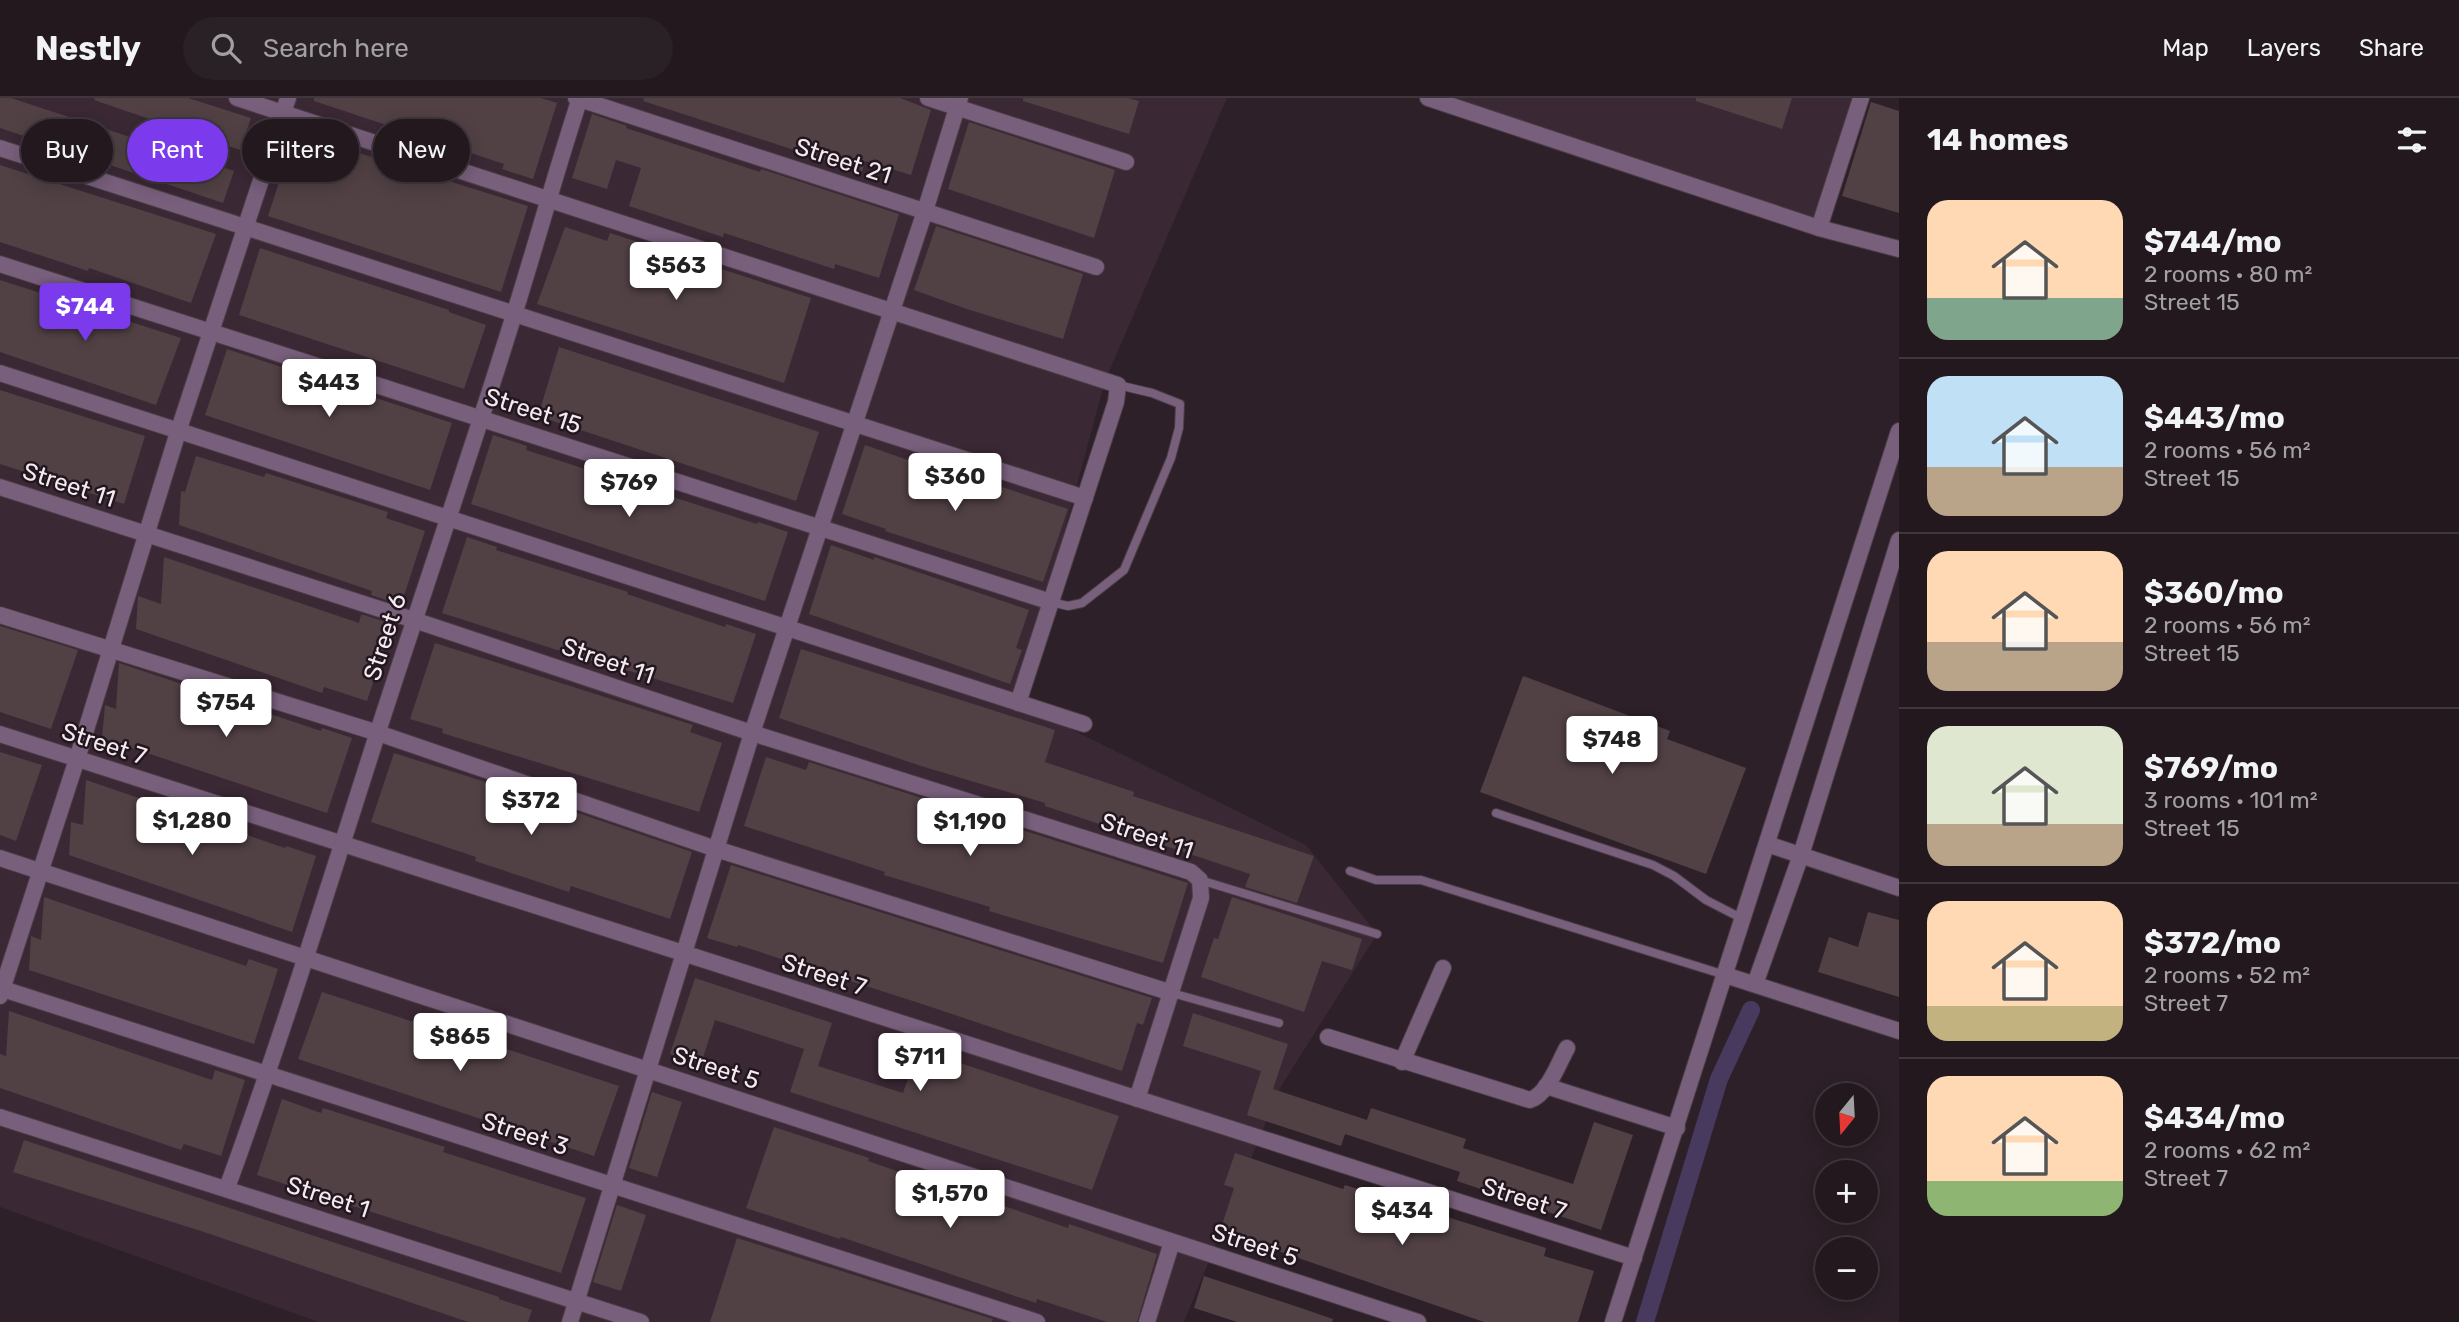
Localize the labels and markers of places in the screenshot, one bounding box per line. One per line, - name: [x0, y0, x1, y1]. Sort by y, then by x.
- pin: $563: [635, 242, 717, 302]
- pin: $744: [44, 284, 126, 343]
- pin: $443: [288, 360, 370, 419]
- pin: $360: [914, 454, 996, 513]
- pin: $769: [588, 460, 670, 519]
- pin: $754: [185, 680, 267, 739]
- pin: $748: [1571, 716, 1653, 776]
- pin: $372: [490, 778, 572, 837]
- pin: $1,280: [135, 798, 249, 857]
- pin: $1,190: [913, 798, 1027, 858]
- pin: $865: [419, 1014, 501, 1073]
- pin: $711: [879, 1034, 961, 1093]
- pin: $1,570: [893, 1170, 1007, 1230]
- pin: $434: [1361, 1188, 1443, 1247]

